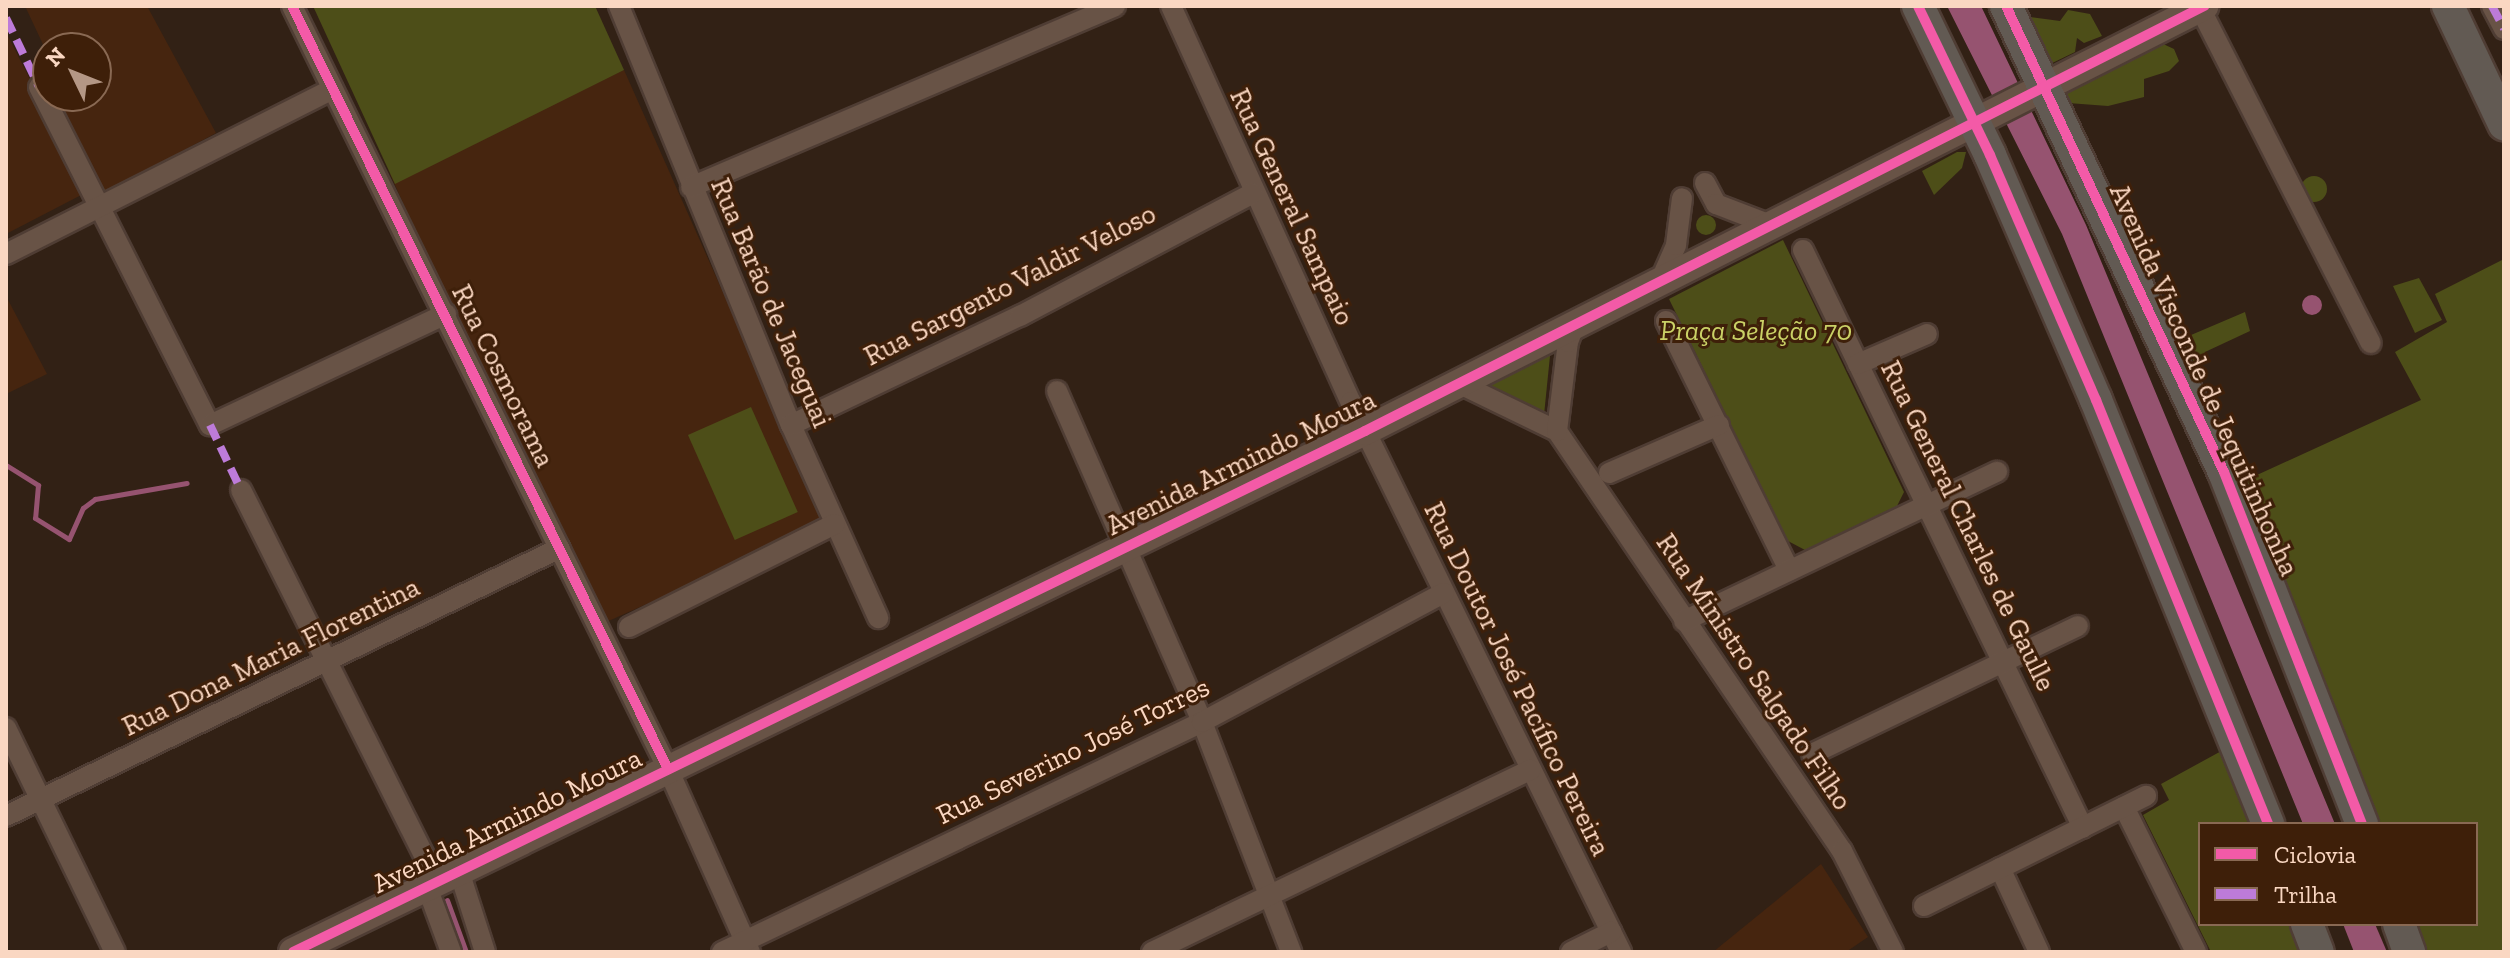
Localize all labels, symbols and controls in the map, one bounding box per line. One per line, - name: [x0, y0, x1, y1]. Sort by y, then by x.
- north arrow: [32, 32, 112, 112]
- text: N: [40, 41, 71, 72]
- street label: Rua General Sampaio: [1222, 83, 1362, 331]
- street label: Rua Barão de Jaceguai: [703, 173, 839, 433]
- street label: Avenida Visconde de Jequitinhonha: [2102, 178, 2306, 582]
- street label: Rua Sargento Valdir Veloso: [857, 196, 1163, 374]
- street label: Rua Cosmorama: [444, 279, 562, 473]
- park label: Praça Seleção 70: [1660, 314, 1852, 348]
- street label: Rua General Charles de Gaulle: [1873, 355, 2063, 697]
- street label: Avenida Armindo Moura: [1100, 383, 1382, 543]
- street label: Rua Doutor José Pacífico Pereira: [1416, 496, 1618, 862]
- street label: Rua Ministro Salgado Filho: [1649, 527, 1859, 817]
- street label: Rua Dona Maria Florentina: [117, 570, 425, 744]
- street label: Rua Severino José Torres: [930, 670, 1216, 832]
- street label: Avenida Armindo Moura: [366, 741, 648, 901]
- legend: [2198, 822, 2478, 926]
- text: Ciclovia: [2274, 840, 2356, 869]
- text: Trilha: [2274, 880, 2337, 909]

